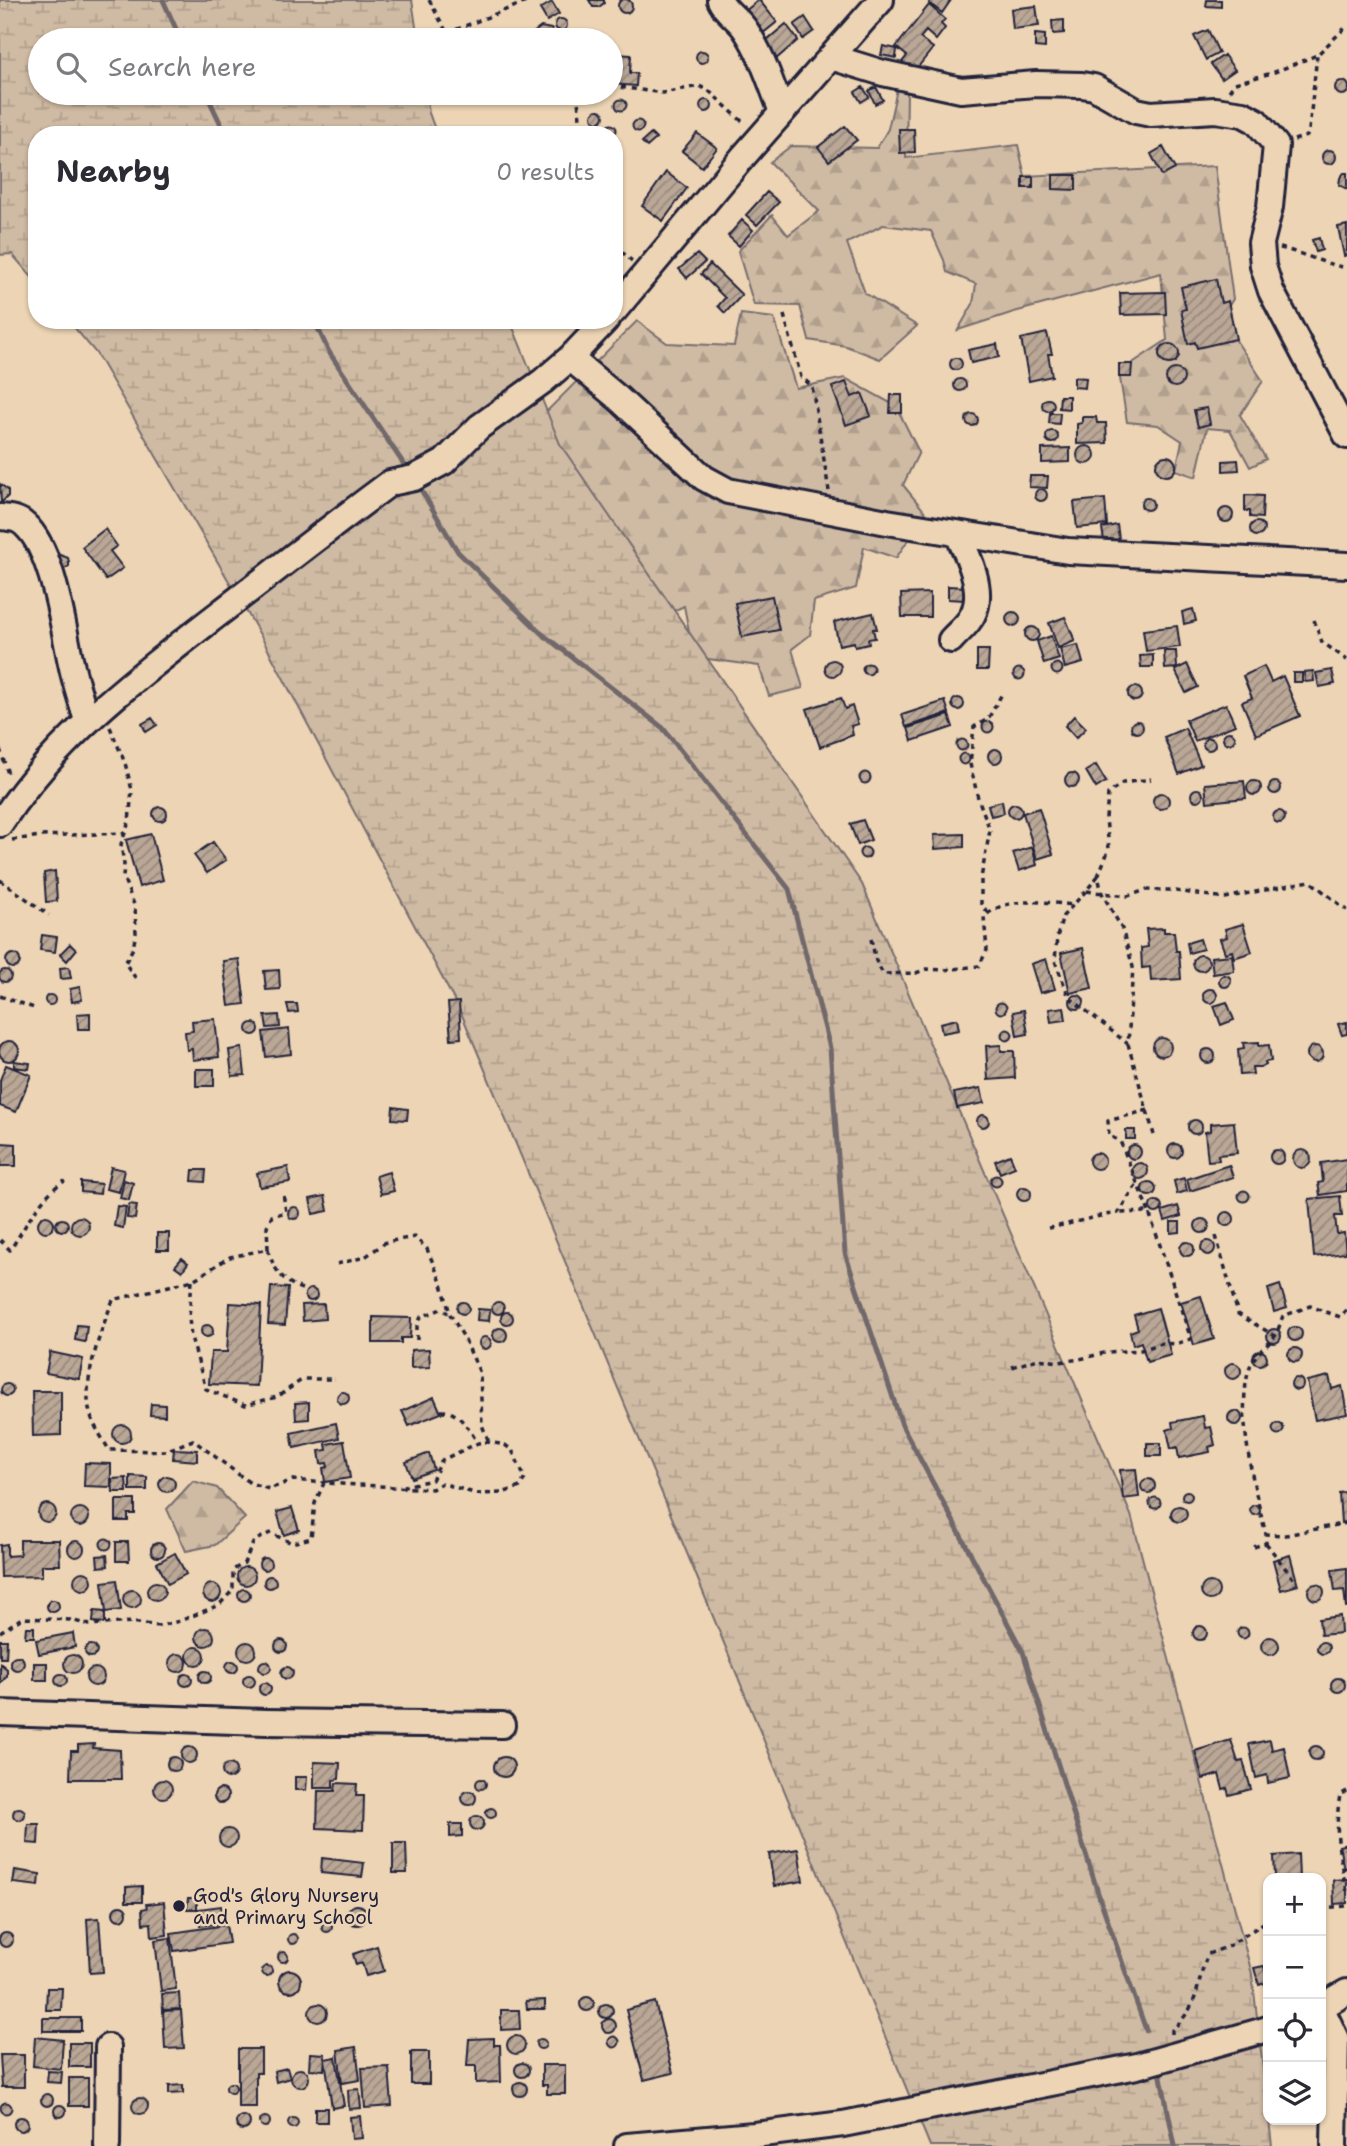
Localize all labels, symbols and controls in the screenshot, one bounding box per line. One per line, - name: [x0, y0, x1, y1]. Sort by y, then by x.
- search box: [28, 28, 623, 105]
- icon: search: [52, 48, 90, 86]
- text: Search here: [108, 49, 257, 84]
- text: Nearby: [56, 151, 171, 192]
- text: 0 results: [496, 157, 595, 187]
- map controls: [1263, 1873, 1326, 2125]
- button: +: [1263, 1873, 1326, 1936]
- place label: God's Glory Nursery and Primary School: [193, 1883, 379, 1930]
- marker: God's Glory Nursery and Primary School: [171, 1898, 187, 1914]
- button: −: [1263, 1936, 1326, 1999]
- button: locate: [1263, 1999, 1326, 2062]
- button: layers: [1263, 2062, 1326, 2125]

